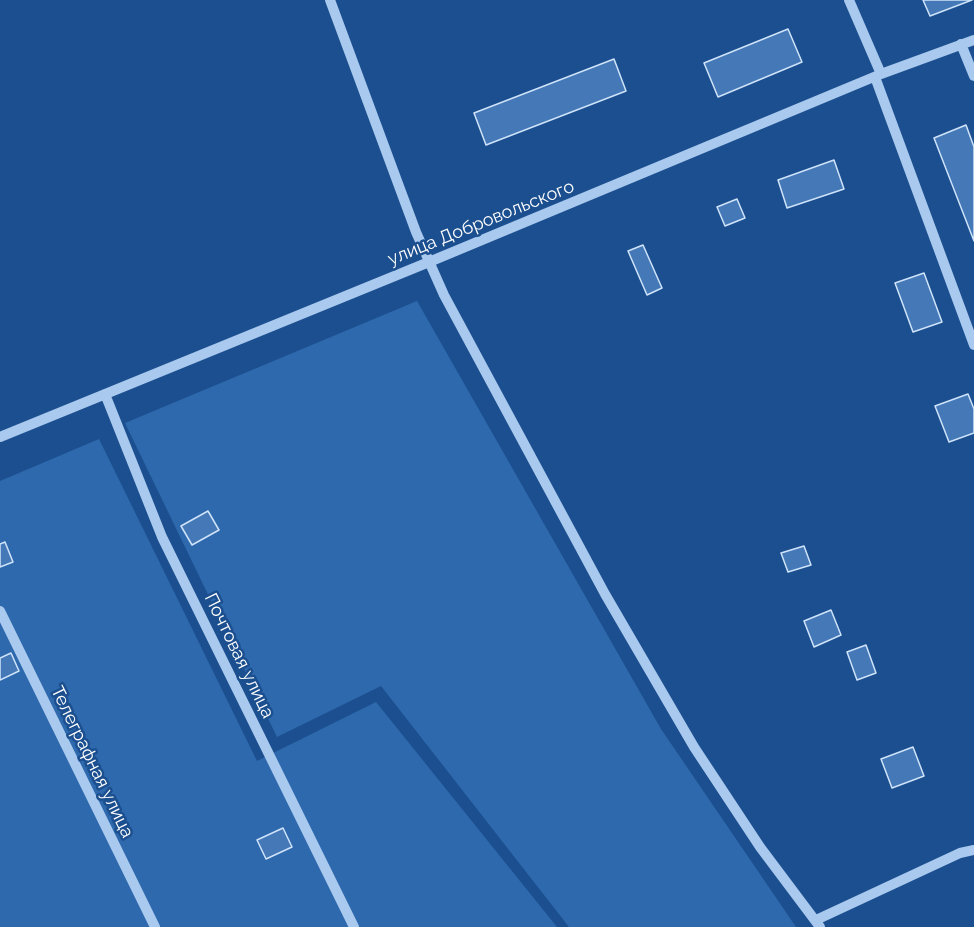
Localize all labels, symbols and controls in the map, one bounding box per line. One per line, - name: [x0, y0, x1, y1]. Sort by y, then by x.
- street label: улица Добровольского: [385, 176, 577, 270]
- street label: Почтовая улица: [199, 590, 279, 722]
- street label: Телеграфная улица: [46, 683, 138, 841]

